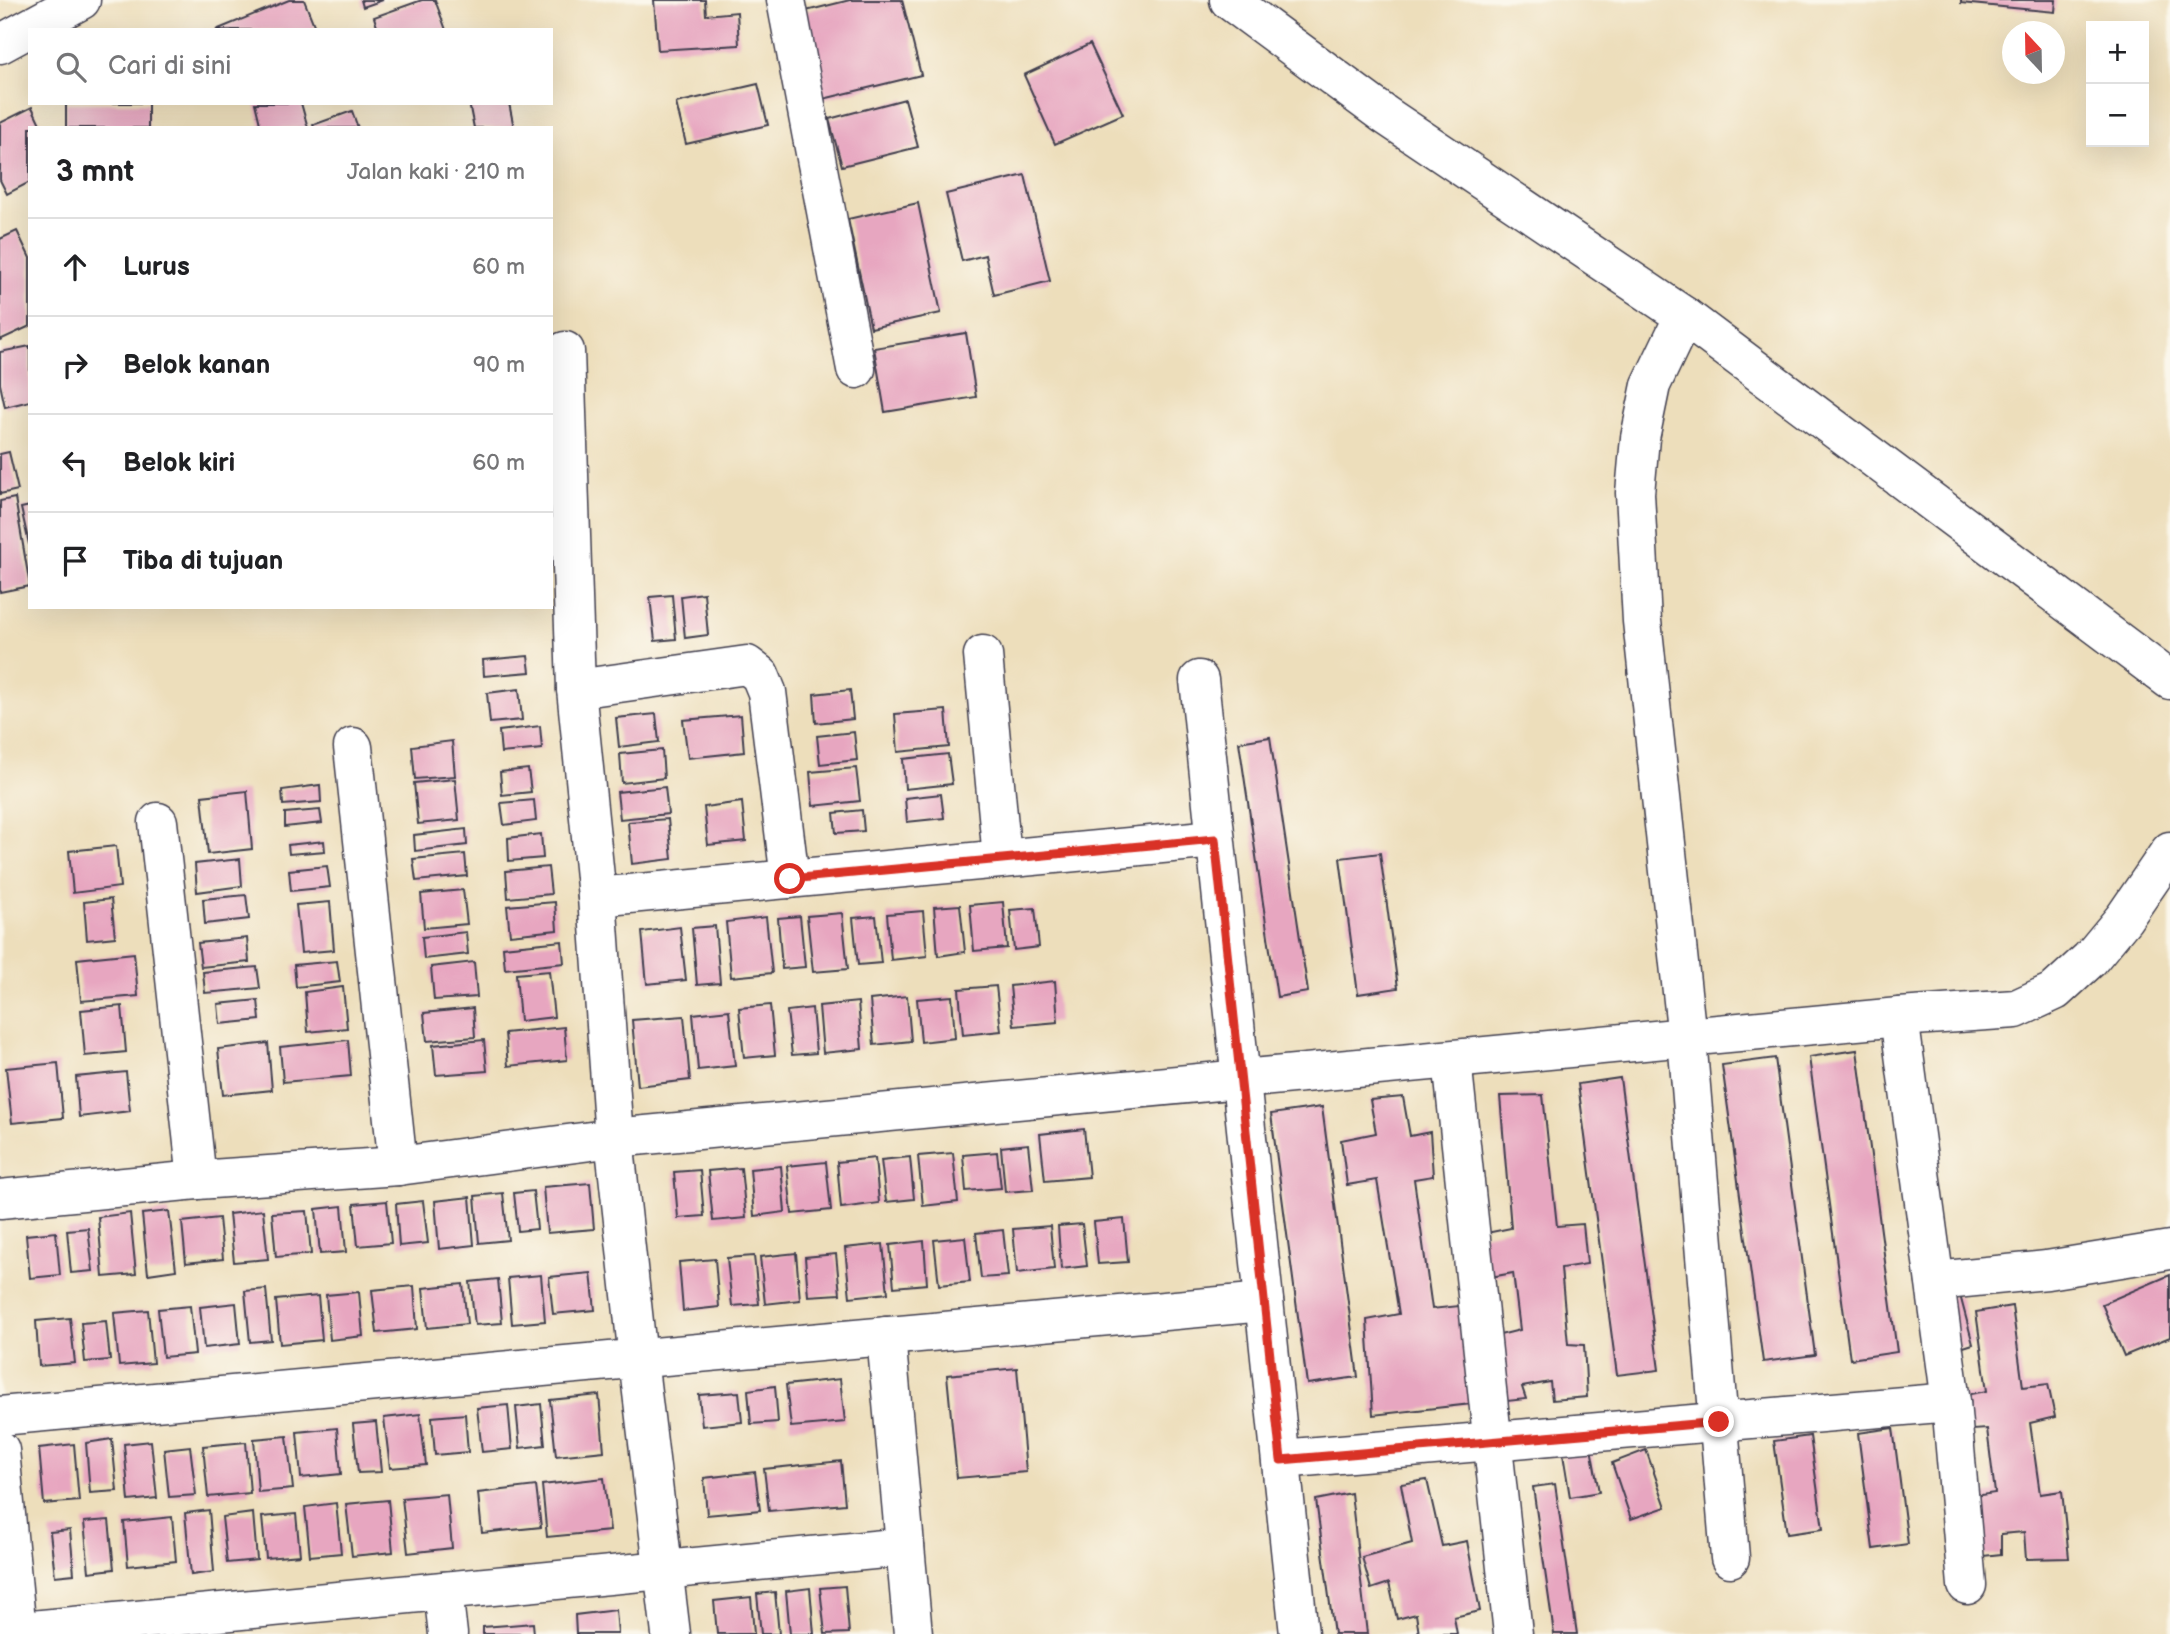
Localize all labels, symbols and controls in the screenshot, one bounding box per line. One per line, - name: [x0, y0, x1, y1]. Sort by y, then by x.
- north arrow: [2002, 21, 2065, 84]
- map controls: [2086, 21, 2149, 147]
- button: +: [2086, 21, 2149, 84]
- search box: [28, 28, 553, 105]
- icon: search: [52, 48, 90, 86]
- text: Cari di sini: [108, 51, 231, 82]
- button: −: [2086, 84, 2149, 147]
- text: 3 mnt: [56, 154, 134, 190]
- text: Jalan kaki · 210 m: [347, 158, 525, 186]
- icon: ahead: [56, 248, 94, 286]
- text: Lurus: [123, 252, 190, 283]
- text: 60 m: [472, 253, 525, 281]
- icon: right: [56, 346, 94, 384]
- text: Belok kanan: [123, 350, 270, 381]
- text: 90 m: [473, 351, 525, 379]
- icon: left: [56, 444, 94, 482]
- text: Belok kiri: [123, 448, 235, 479]
- text: 60 m: [472, 449, 525, 477]
- icon: arrive: [56, 542, 94, 580]
- text: Tiba di tujuan: [123, 546, 283, 577]
- route start: [774, 863, 805, 894]
- route end: [1703, 1406, 1734, 1437]

